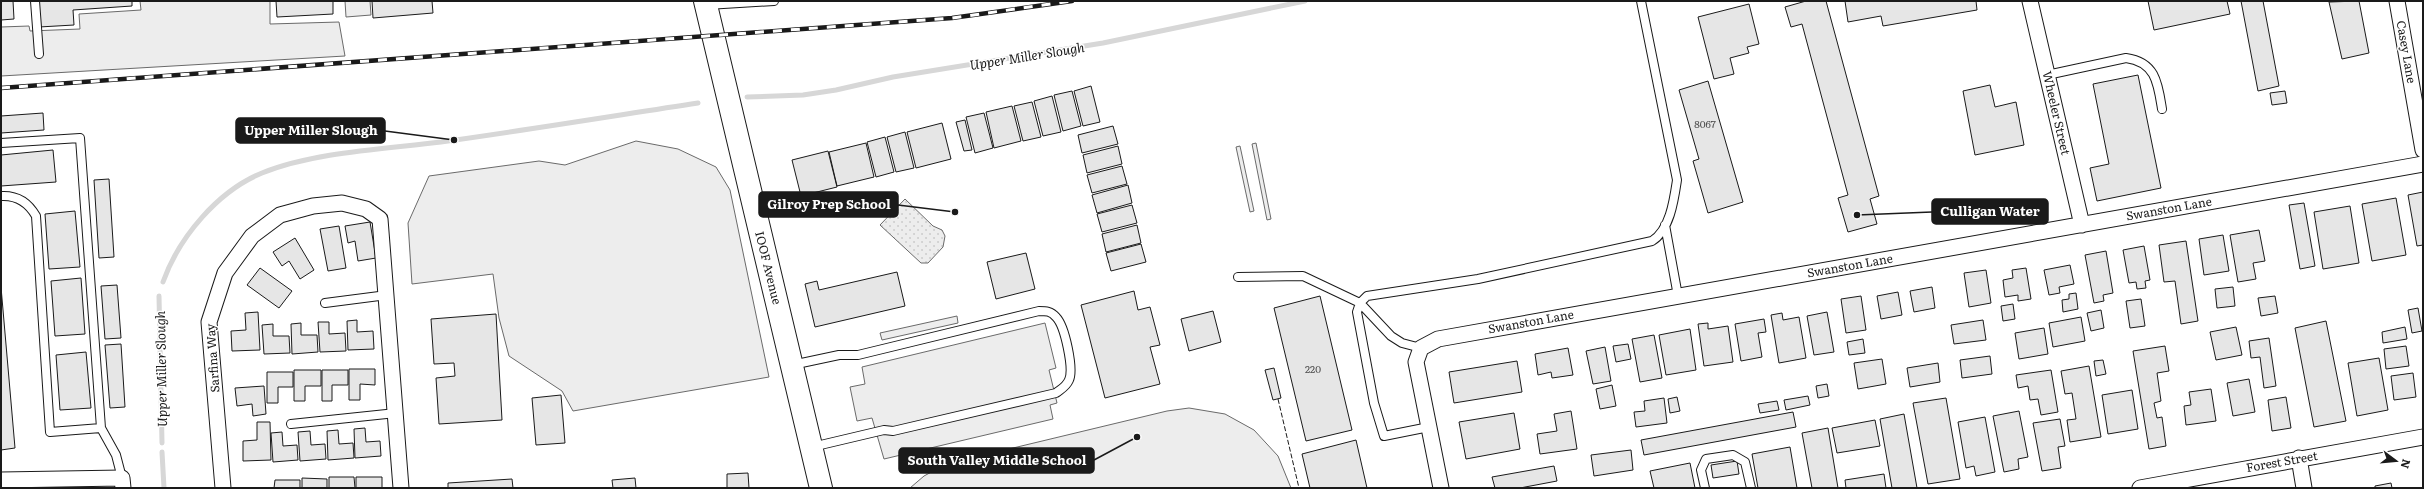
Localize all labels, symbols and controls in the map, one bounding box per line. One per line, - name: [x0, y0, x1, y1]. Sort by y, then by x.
- street label: Casey Lane: [2393, 19, 2421, 85]
- water label: Upper Miller Slough: [968, 37, 1086, 74]
- street label: Wheeler Street: [2039, 69, 2075, 157]
- house number: 8067: [1694, 116, 1716, 131]
- callout: Upper Miller Slough: [236, 118, 385, 143]
- text: Upper Miller Slough: [244, 120, 378, 139]
- callout: Gilroy Prep School: [759, 192, 898, 217]
- street label: Swanston Lane: [2124, 192, 2213, 224]
- text: Gilroy Prep School: [767, 194, 891, 213]
- callout: Culligan Water: [1932, 199, 2048, 224]
- text: Culligan Water: [1940, 201, 2040, 220]
- street label: IOOF Avenue: [751, 229, 787, 306]
- street label: Swanston Lane: [1805, 249, 1894, 281]
- street label: Swanston Lane: [1486, 305, 1575, 337]
- water label: Upper Miller Slough: [150, 310, 171, 427]
- street label: Sarfina Way: [201, 323, 223, 393]
- house number: 220: [1305, 361, 1321, 376]
- north arrow: [2376, 441, 2416, 481]
- street label: Forest Street: [2245, 446, 2319, 476]
- callout: South Valley Middle School: [899, 448, 1094, 473]
- text: South Valley Middle School: [907, 450, 1087, 469]
- text: N: [2398, 457, 2416, 471]

